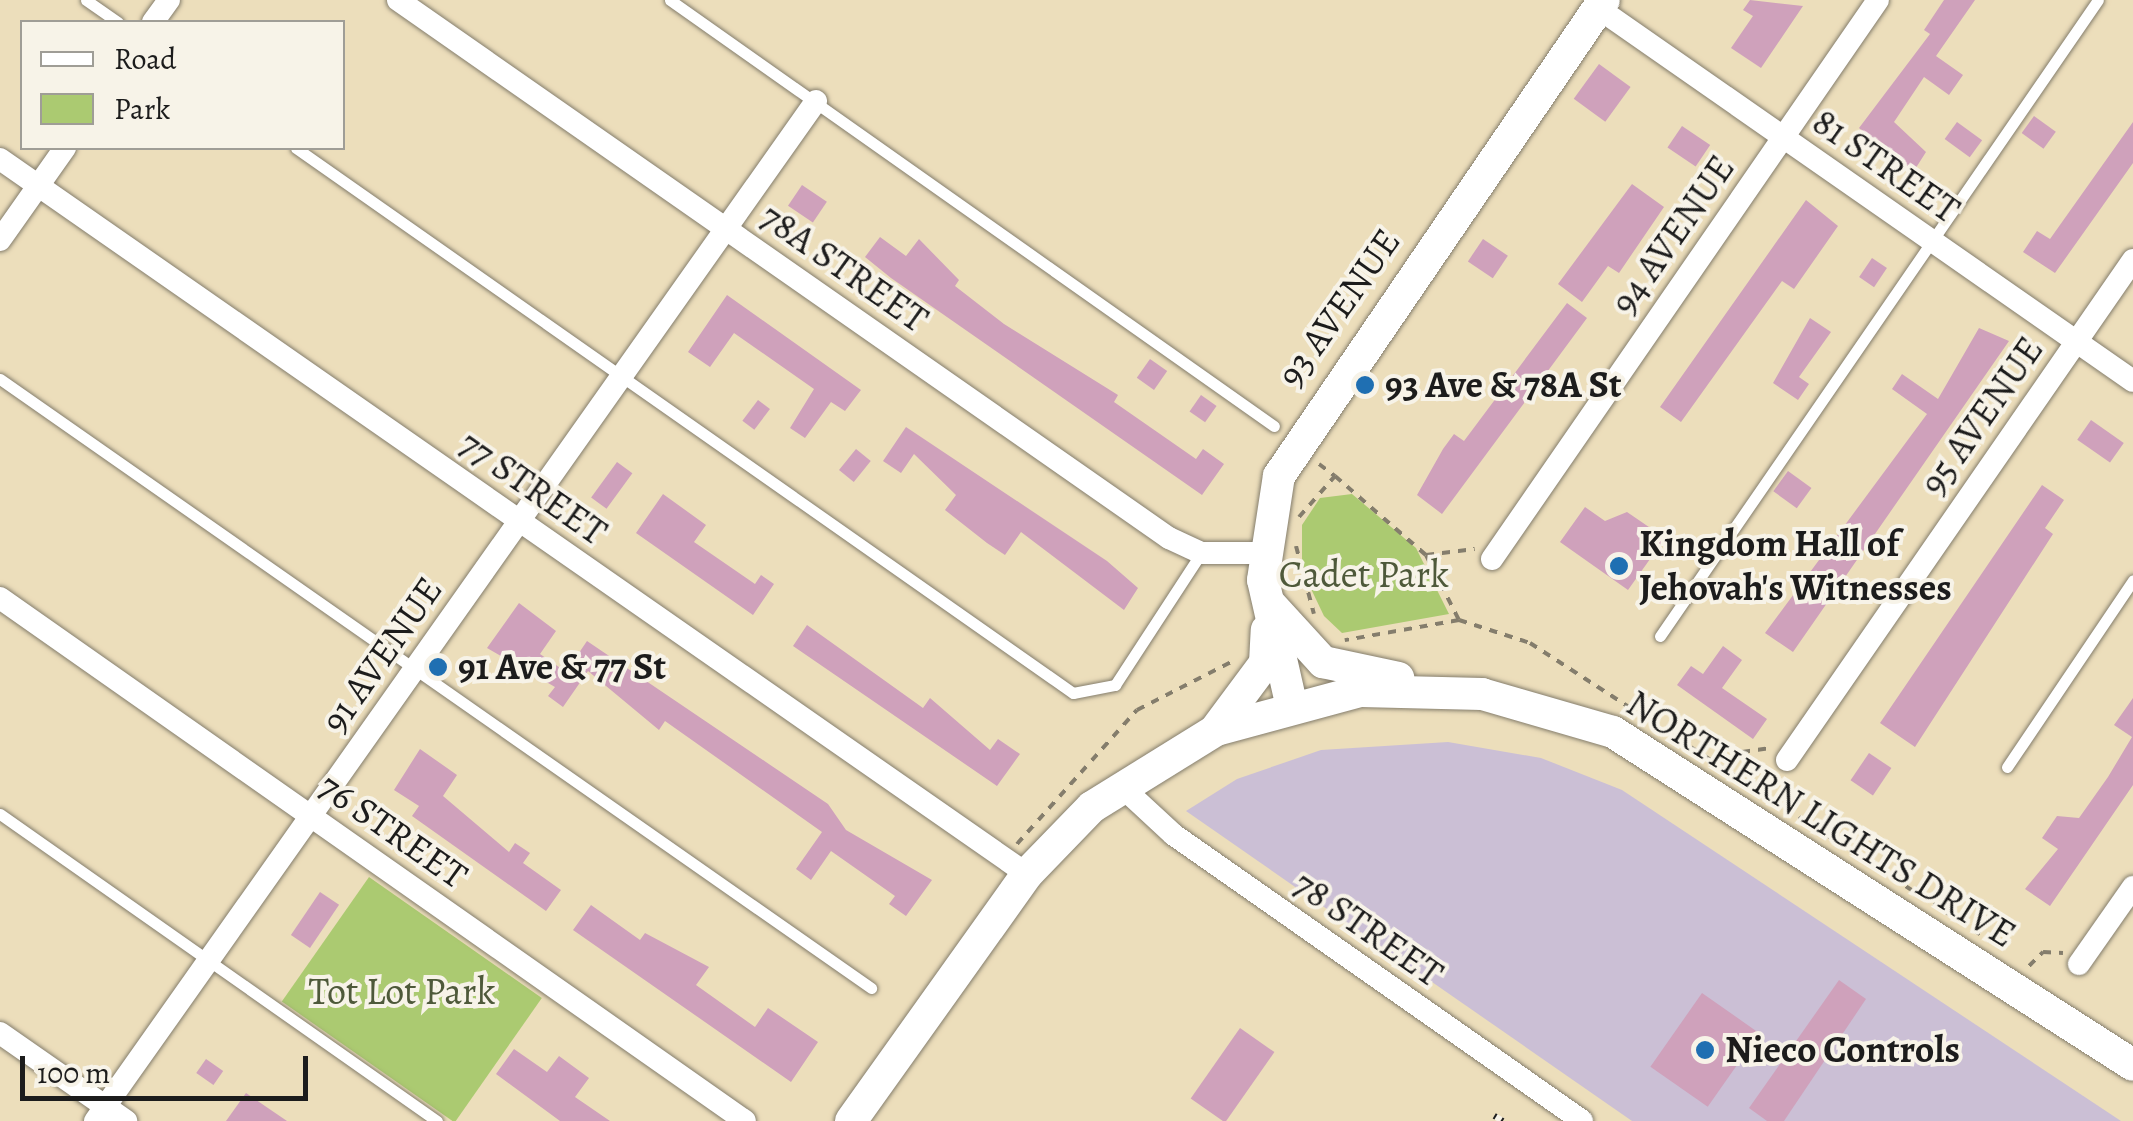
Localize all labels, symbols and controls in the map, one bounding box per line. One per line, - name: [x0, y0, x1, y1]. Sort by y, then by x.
- legend: [20, 20, 345, 150]
- text: Road: [114, 39, 176, 79]
- text: Park: [114, 89, 170, 129]
- street label: 81 STREET: [1804, 99, 1968, 233]
- street label: 94 AVENUE: [1602, 147, 1744, 323]
- street label: 78A STREET: [752, 194, 936, 342]
- street label: 93 AVENUE: [1268, 220, 1410, 396]
- street label: 95 AVENUE: [1911, 328, 2053, 504]
- place label: 93 Ave & 78A St: [1385, 362, 1622, 408]
- marker: 93 Ave & 78A St: [1354, 374, 1376, 396]
- street label: 77 STREET: [451, 421, 615, 555]
- place label: Kingdom Hall of Jehovah's Witnesses: [1639, 521, 1952, 610]
- park label: Cadet Park: [1279, 552, 1449, 598]
- marker: Kingdom Hall of Jehovah's Witnesses: [1608, 555, 1630, 577]
- street label: 91 AVENUE: [312, 568, 452, 742]
- place label: 91 Ave & 77 St: [458, 644, 666, 690]
- marker: 91 Ave & 77 St: [427, 656, 449, 678]
- street label: NORTHERN LIGHTS DRIVE: [1618, 680, 2024, 958]
- street label: 76 STREET: [310, 763, 476, 899]
- street label: 78 STREET: [1285, 861, 1451, 997]
- park label: Tot Lot Park: [308, 969, 496, 1015]
- place label: Nieco Controls: [1725, 1027, 1960, 1073]
- scale bar: [25, 1036, 312, 1098]
- marker: Nieco Controls: [1694, 1039, 1716, 1061]
- text: 100 m: [37, 1053, 110, 1093]

